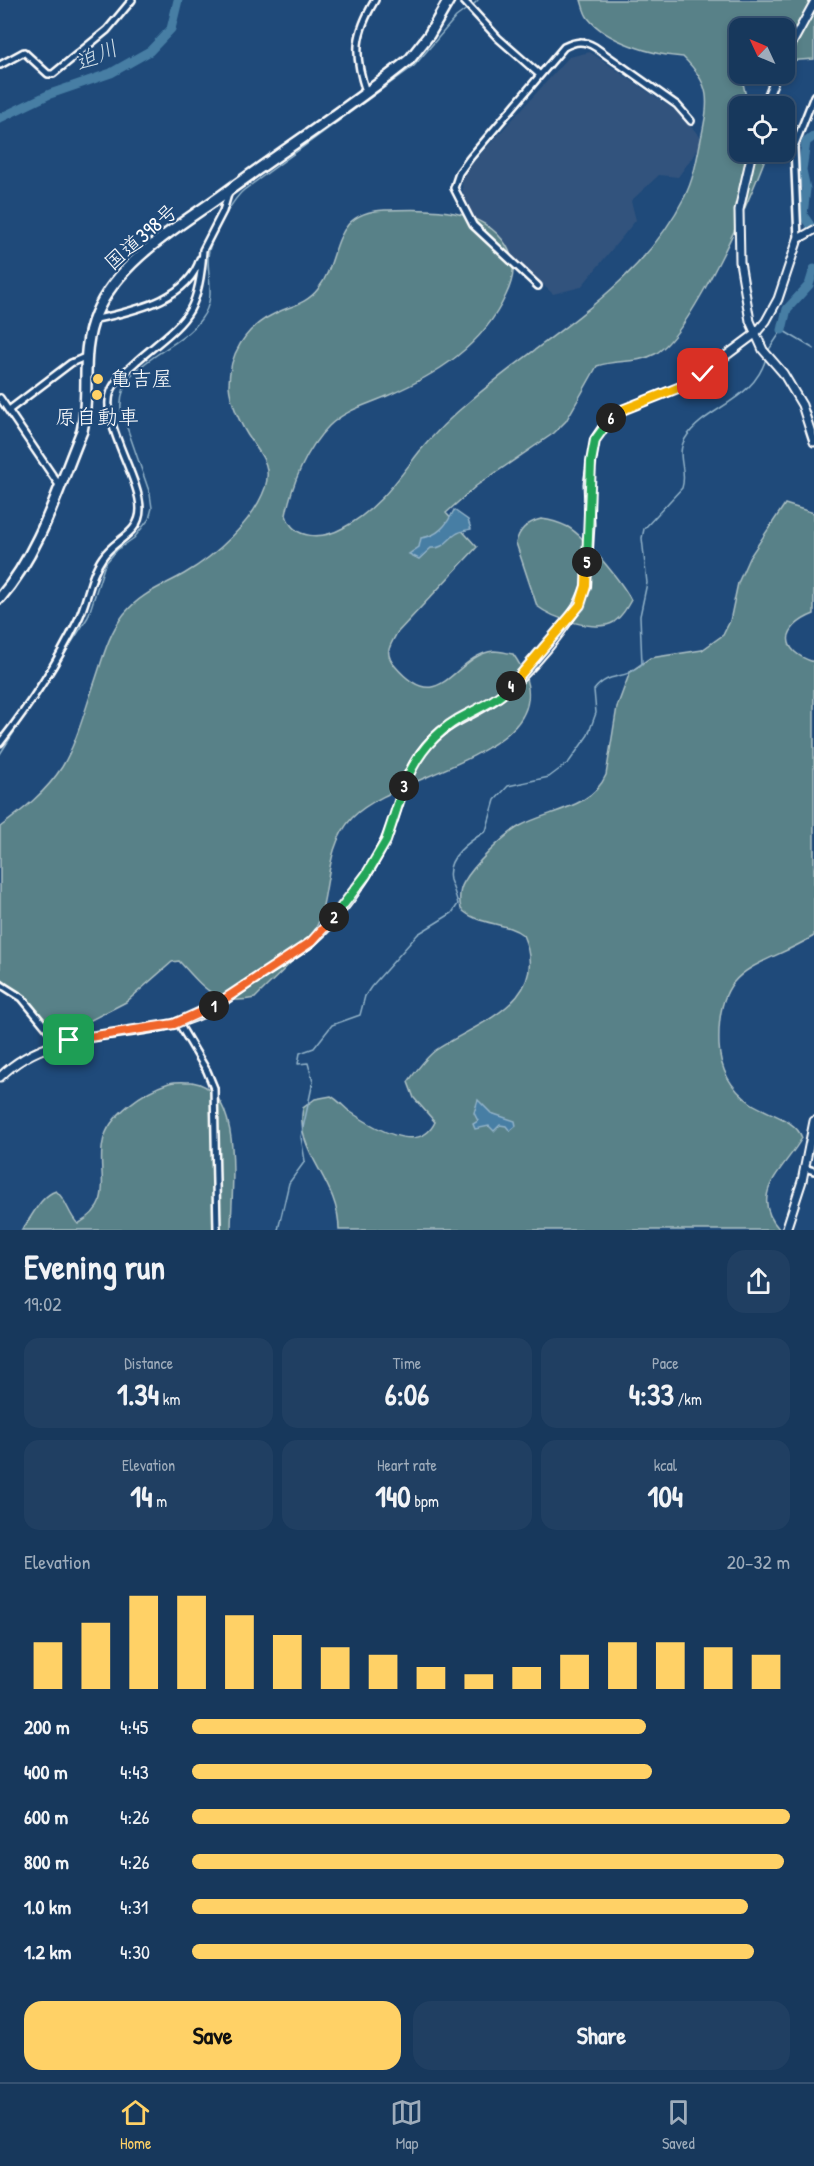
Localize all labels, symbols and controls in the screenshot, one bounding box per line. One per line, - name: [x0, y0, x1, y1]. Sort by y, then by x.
- north arrow: [729, 18, 795, 84]
- map controls: [729, 18, 795, 162]
- water label: 迫川: [70, 33, 122, 77]
- button: locate: [729, 96, 795, 162]
- street label: 国道398号: [97, 196, 184, 277]
- pin: [677, 348, 728, 399]
- icon: check: [686, 357, 719, 390]
- place label: 亀吉屋: [110, 364, 173, 393]
- marker: 亀吉屋: [91, 372, 105, 386]
- marker: 原自動車: [90, 388, 104, 402]
- place label: 原自動車: [55, 402, 139, 431]
- pin: 6: [596, 403, 626, 433]
- text: 6: [608, 407, 614, 429]
- pin: 5: [572, 547, 602, 577]
- text: 5: [584, 551, 590, 573]
- pin: 4: [496, 671, 526, 701]
- text: 4: [508, 675, 514, 697]
- pin: 3: [389, 771, 419, 801]
- text: 3: [400, 775, 408, 797]
- pin: 2: [319, 902, 349, 932]
- text: 2: [330, 906, 338, 928]
- pin: 1: [199, 991, 229, 1021]
- text: 1: [211, 995, 217, 1017]
- pin: [43, 1014, 94, 1065]
- icon: arrive: [52, 1023, 85, 1056]
- text: Evening run: [24, 1245, 165, 1289]
- button: share: [727, 1250, 790, 1313]
- text: 19:02: [24, 1290, 62, 1317]
- text: Distance: [124, 1352, 173, 1374]
- text: Time: [393, 1352, 421, 1374]
- text: Pace: [652, 1352, 679, 1374]
- text: 1.34: [117, 1374, 159, 1414]
- text: 6:06: [385, 1374, 429, 1414]
- text: 4:33: [629, 1374, 674, 1414]
- text: km: [159, 1388, 180, 1410]
- text: /km: [674, 1388, 702, 1410]
- text: Elevation: [122, 1454, 175, 1476]
- text: Heart rate: [377, 1454, 437, 1476]
- text: kcal: [654, 1454, 677, 1476]
- text: 14: [130, 1476, 152, 1516]
- text: 140: [375, 1476, 411, 1516]
- text: 104: [648, 1476, 683, 1516]
- text: m: [152, 1490, 167, 1512]
- text: bpm: [411, 1490, 439, 1512]
- text: Elevation: [24, 1548, 90, 1575]
- text: 20–32 m: [727, 1548, 790, 1575]
- text: 200 m: [24, 1713, 69, 1740]
- text: 4:45: [120, 1713, 148, 1740]
- text: 400 m: [24, 1758, 68, 1785]
- text: 4:43: [120, 1758, 149, 1785]
- text: 600 m: [24, 1803, 68, 1830]
- text: 4:26: [120, 1803, 149, 1830]
- text: 800 m: [24, 1848, 69, 1875]
- text: 4:26: [120, 1848, 149, 1875]
- text: 1.0 km: [24, 1893, 71, 1920]
- text: 4:31: [120, 1893, 148, 1920]
- text: 1.2 km: [24, 1938, 71, 1965]
- text: 4:30: [120, 1938, 150, 1965]
- button: Save: [24, 2001, 401, 2070]
- button: Share: [413, 2001, 790, 2070]
- tab: Home: [119, 2096, 152, 2154]
- tab: Map: [390, 2096, 423, 2154]
- tab: Saved: [662, 2096, 695, 2154]

